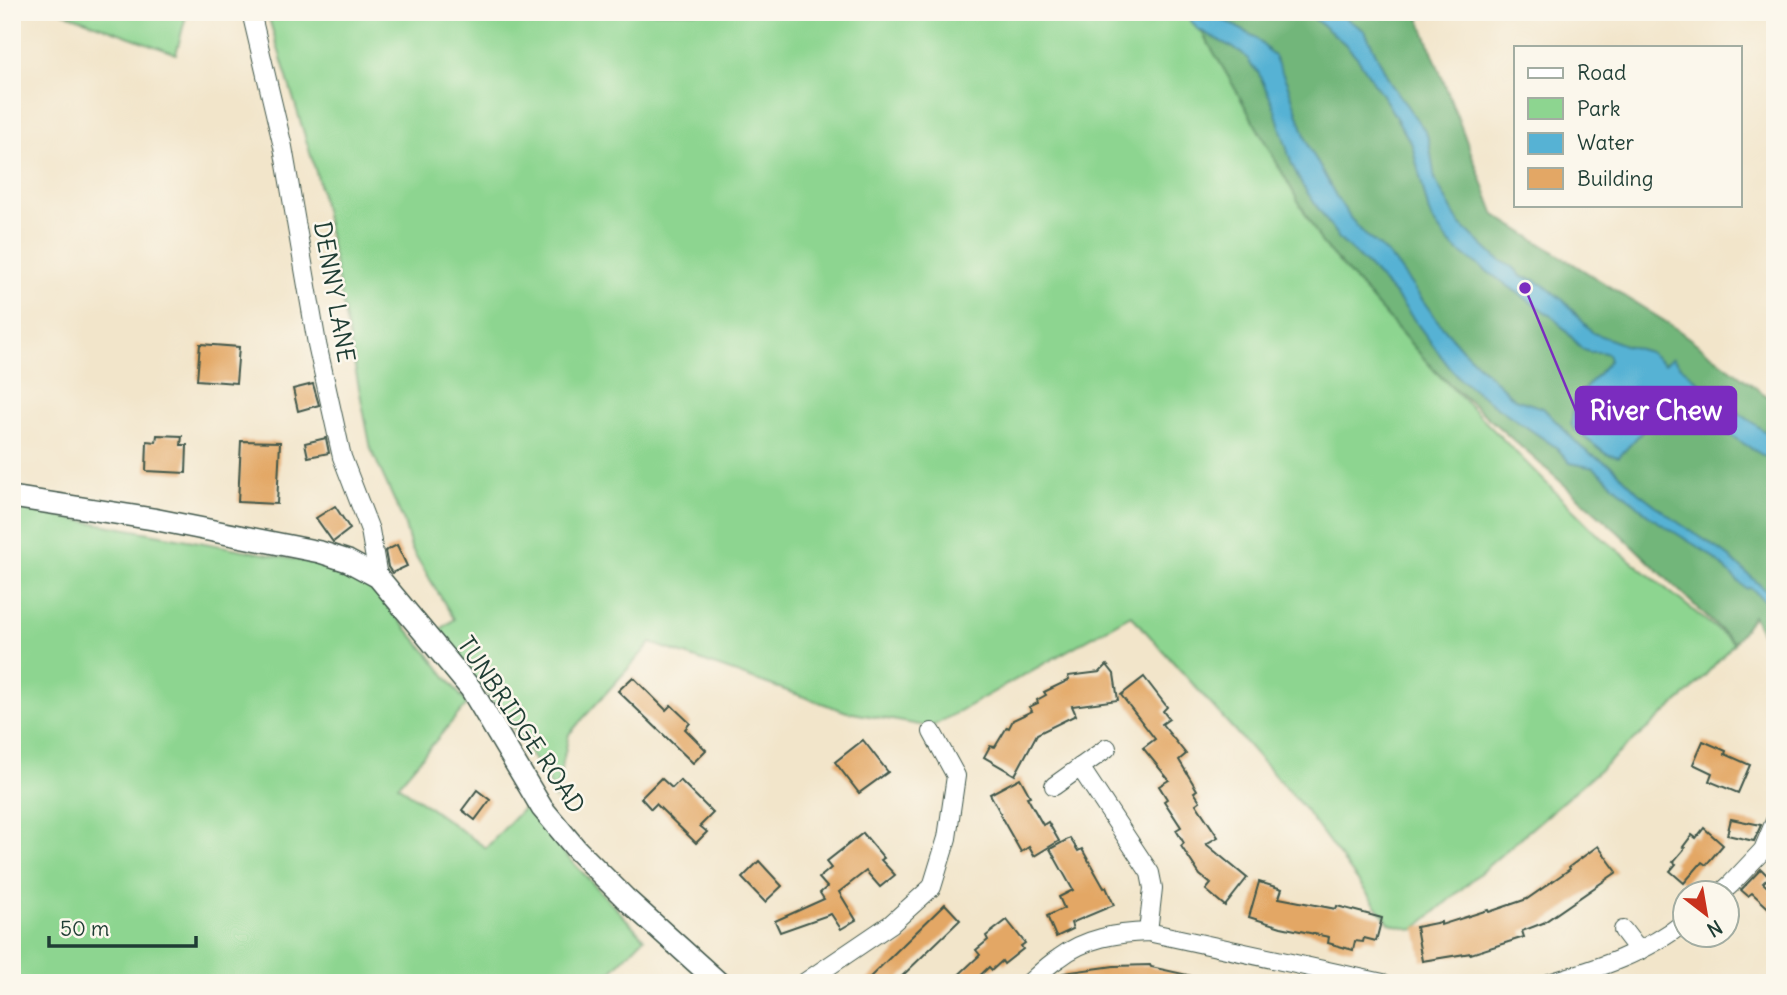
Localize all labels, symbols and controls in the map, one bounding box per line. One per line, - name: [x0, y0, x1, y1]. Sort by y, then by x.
- legend: [1514, 46, 1742, 206]
- text: Road: [1577, 59, 1626, 86]
- text: Park: [1577, 95, 1620, 122]
- text: Water: [1577, 129, 1635, 156]
- text: Building: [1577, 165, 1653, 192]
- street label: DENNY LANE: [308, 219, 362, 365]
- callout: River Chew: [1576, 387, 1736, 434]
- text: River Chew: [1590, 394, 1723, 427]
- street label: TUNBRIDGE ROAD: [451, 630, 592, 819]
- north arrow: [1672, 880, 1742, 950]
- scale bar: [49, 904, 196, 948]
- text: 50 m: [60, 915, 109, 942]
- text: N: [1703, 915, 1727, 942]

